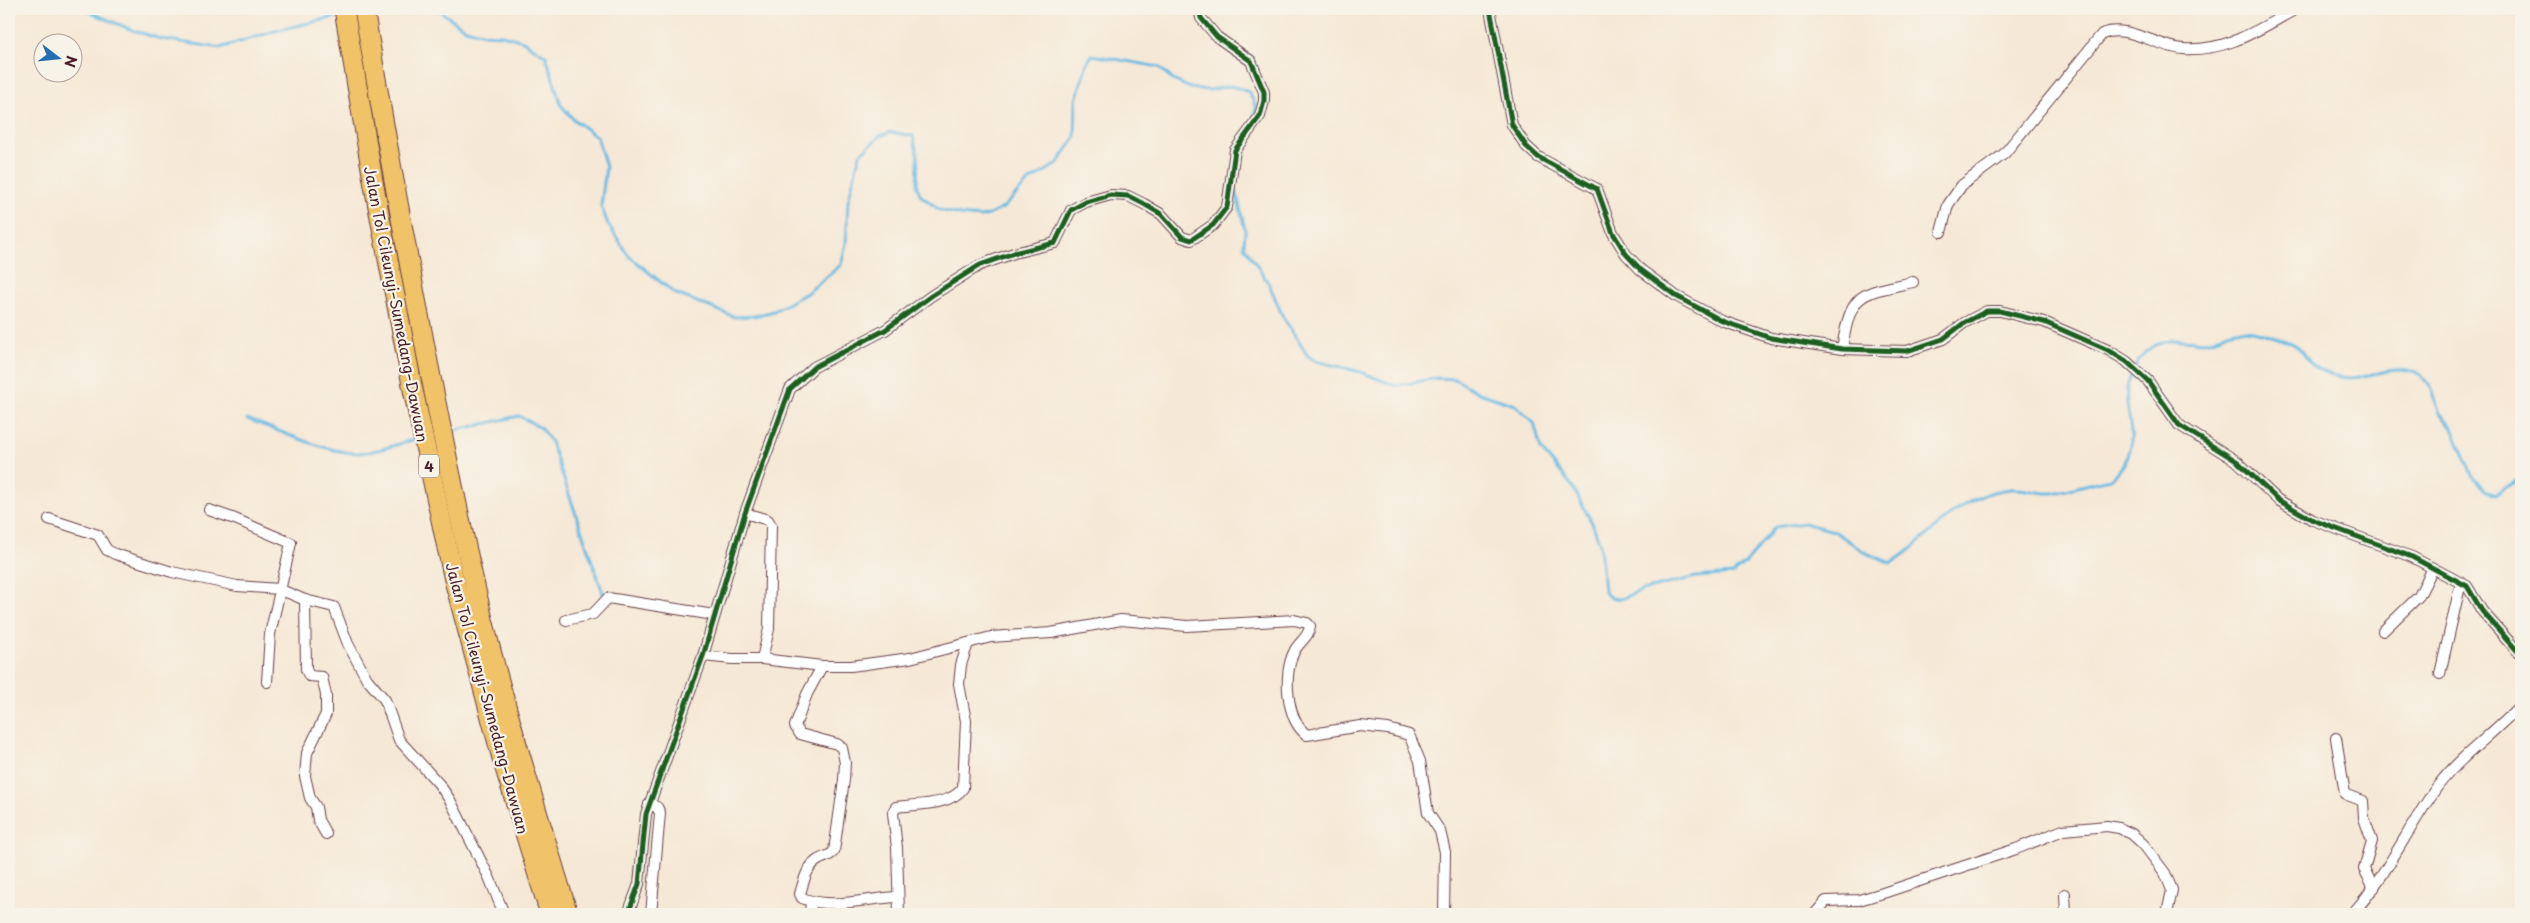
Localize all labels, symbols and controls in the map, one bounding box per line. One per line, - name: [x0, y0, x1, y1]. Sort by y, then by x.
- north arrow: [32, 32, 82, 82]
- text: N: [59, 53, 83, 70]
- street label: Jalan Tol Cileunyi–Sumedang–Dawuan: [359, 164, 435, 444]
- road number: 4: [419, 454, 439, 478]
- street label: Jalan Tol Cileunyi–Sumedang–Dawuan: [441, 560, 535, 836]

